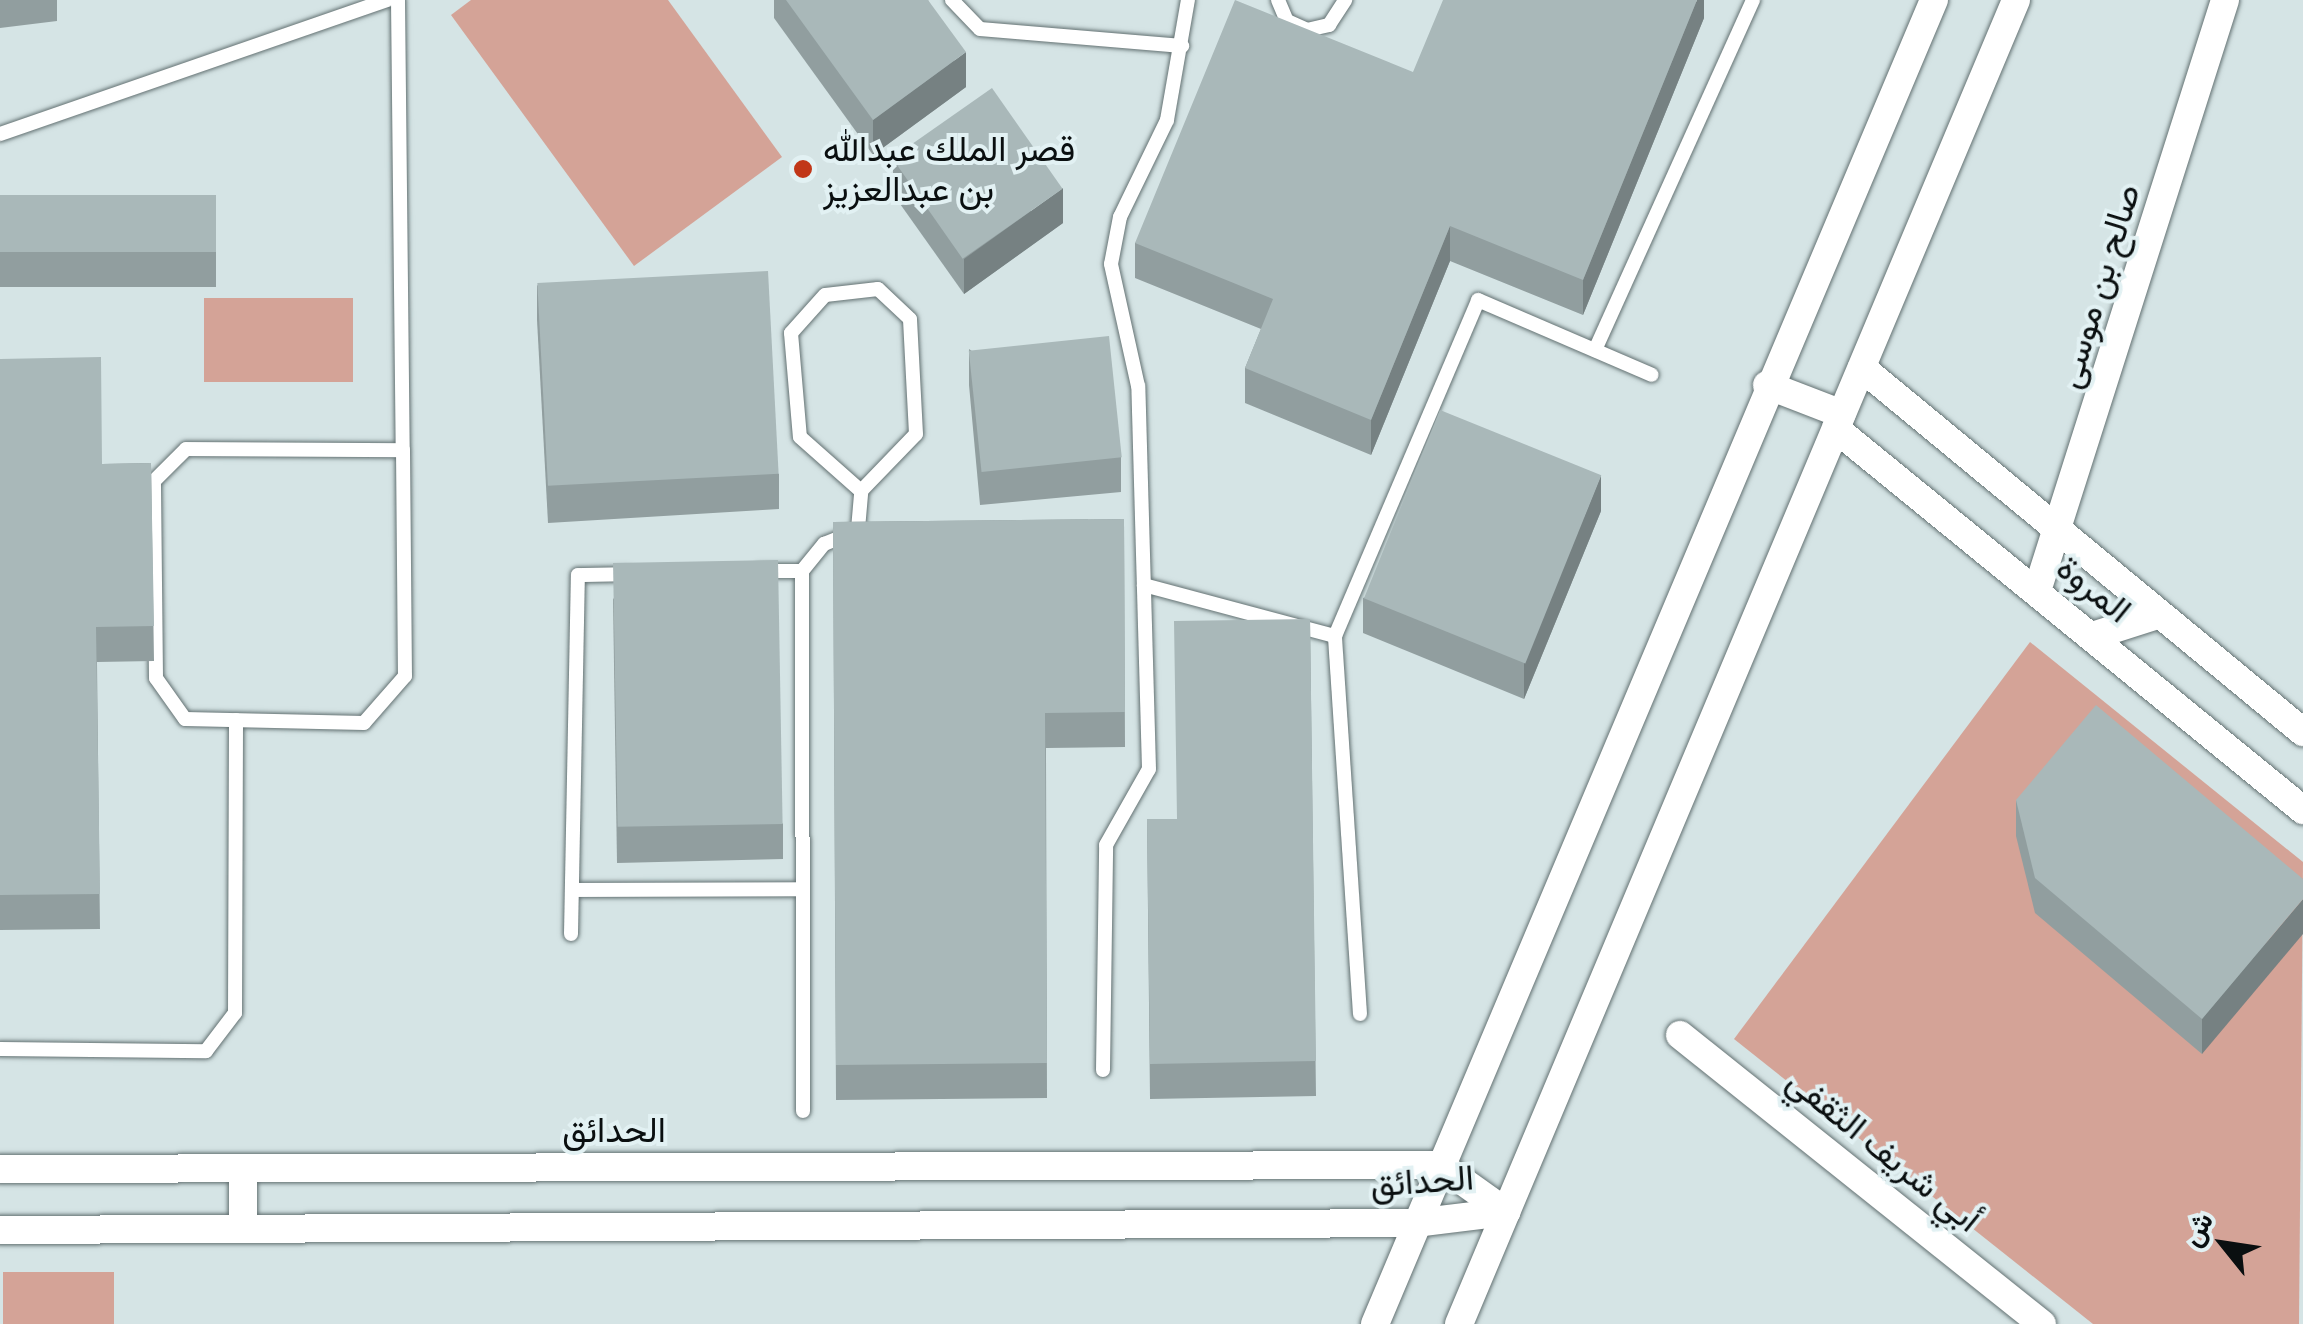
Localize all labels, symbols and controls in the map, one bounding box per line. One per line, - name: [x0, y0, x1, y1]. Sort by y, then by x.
- place label: قصر الملك عبدالله بن عبدالعزيز: [823, 128, 1075, 210]
- marker: قصر الملك عبدالله بن عبدالعزيز: [792, 158, 814, 180]
- street label: صالح بن موسى: [2047, 179, 2149, 393]
- street label: المروة: [2048, 547, 2140, 631]
- street label: أبي شريف الثقفي: [1779, 1059, 1989, 1241]
- street label: الحدائق: [562, 1109, 666, 1151]
- street label: الحدائق: [1369, 1156, 1475, 1206]
- north arrow: [2173, 1194, 2273, 1294]
- text: ش: [2174, 1206, 2220, 1252]

